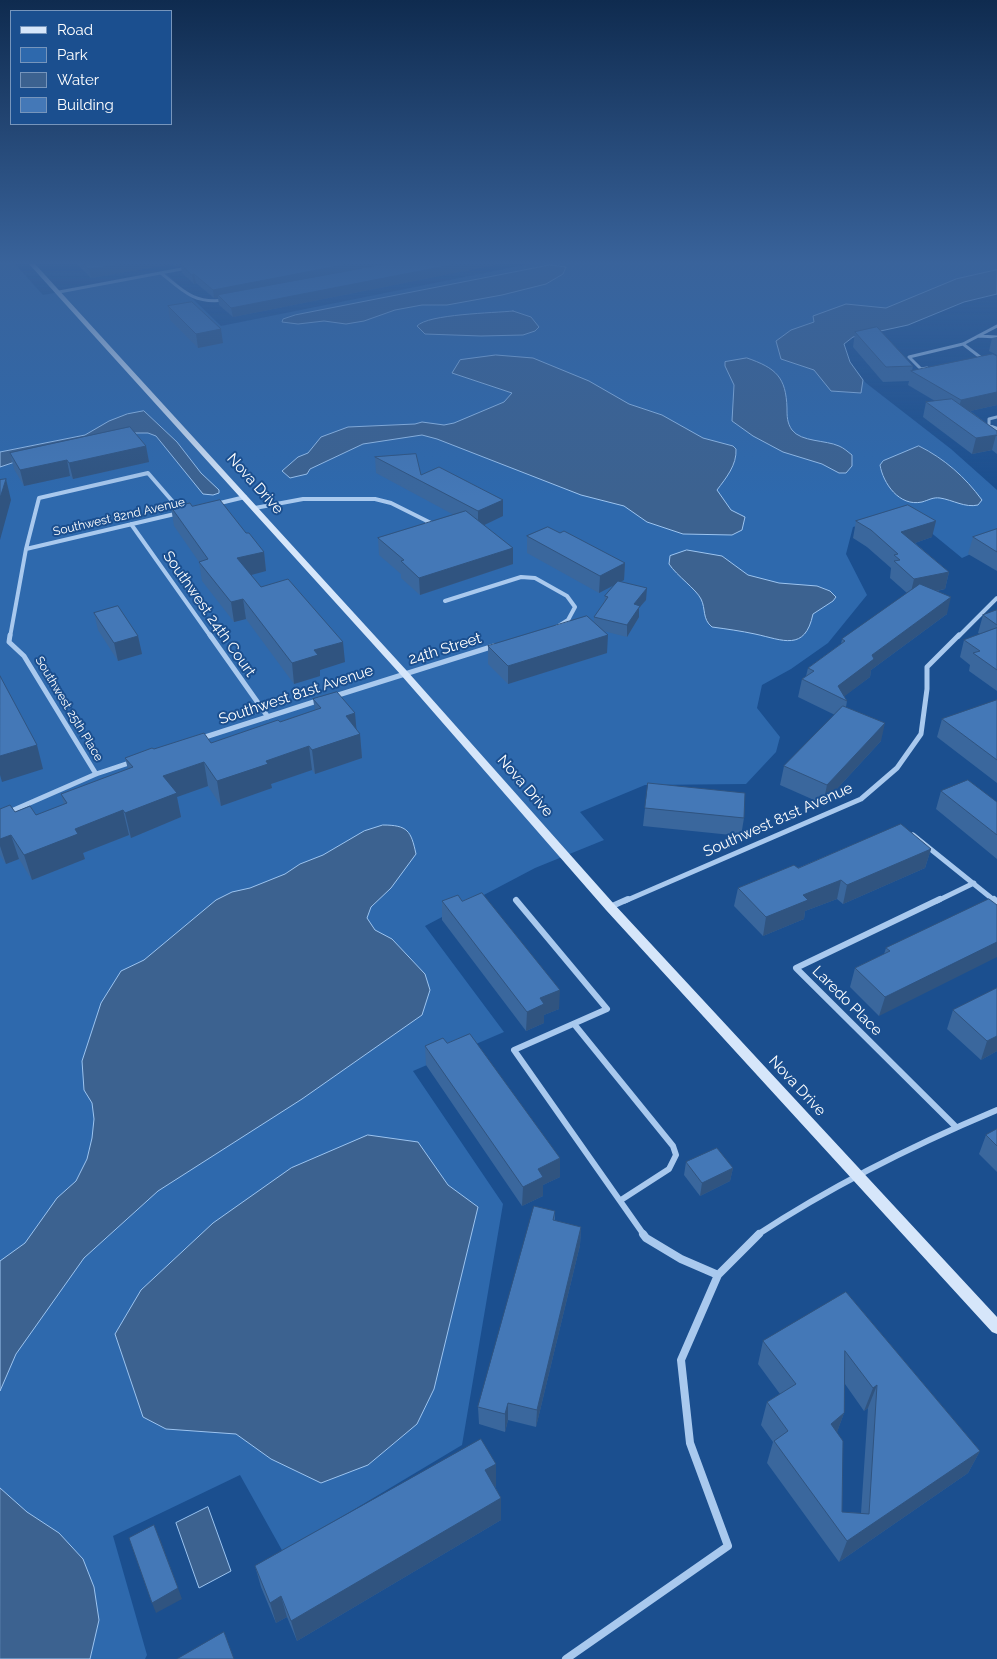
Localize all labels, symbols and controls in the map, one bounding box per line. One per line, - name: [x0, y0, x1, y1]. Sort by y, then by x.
- legend: [10, 10, 172, 125]
- text: Road: [57, 21, 93, 39]
- text: Park: [57, 46, 88, 64]
- text: Water: [57, 71, 99, 89]
- text: Building: [57, 96, 114, 114]
- street label: Nova Drive: [223, 450, 287, 518]
- street label: Southwest 82nd Avenue: [52, 495, 186, 539]
- street label: Southwest 24th Court: [159, 548, 259, 680]
- street label: 24th Street: [406, 629, 484, 669]
- street label: Southwest 25th Place: [32, 654, 106, 764]
- street label: Southwest 81st Avenue: [216, 662, 376, 728]
- street label: Nova Drive: [493, 752, 557, 820]
- street label: Southwest 81st Avenue: [701, 779, 855, 861]
- street label: Laredo Place: [808, 962, 886, 1040]
- street label: Nova Drive: [765, 1052, 829, 1120]

